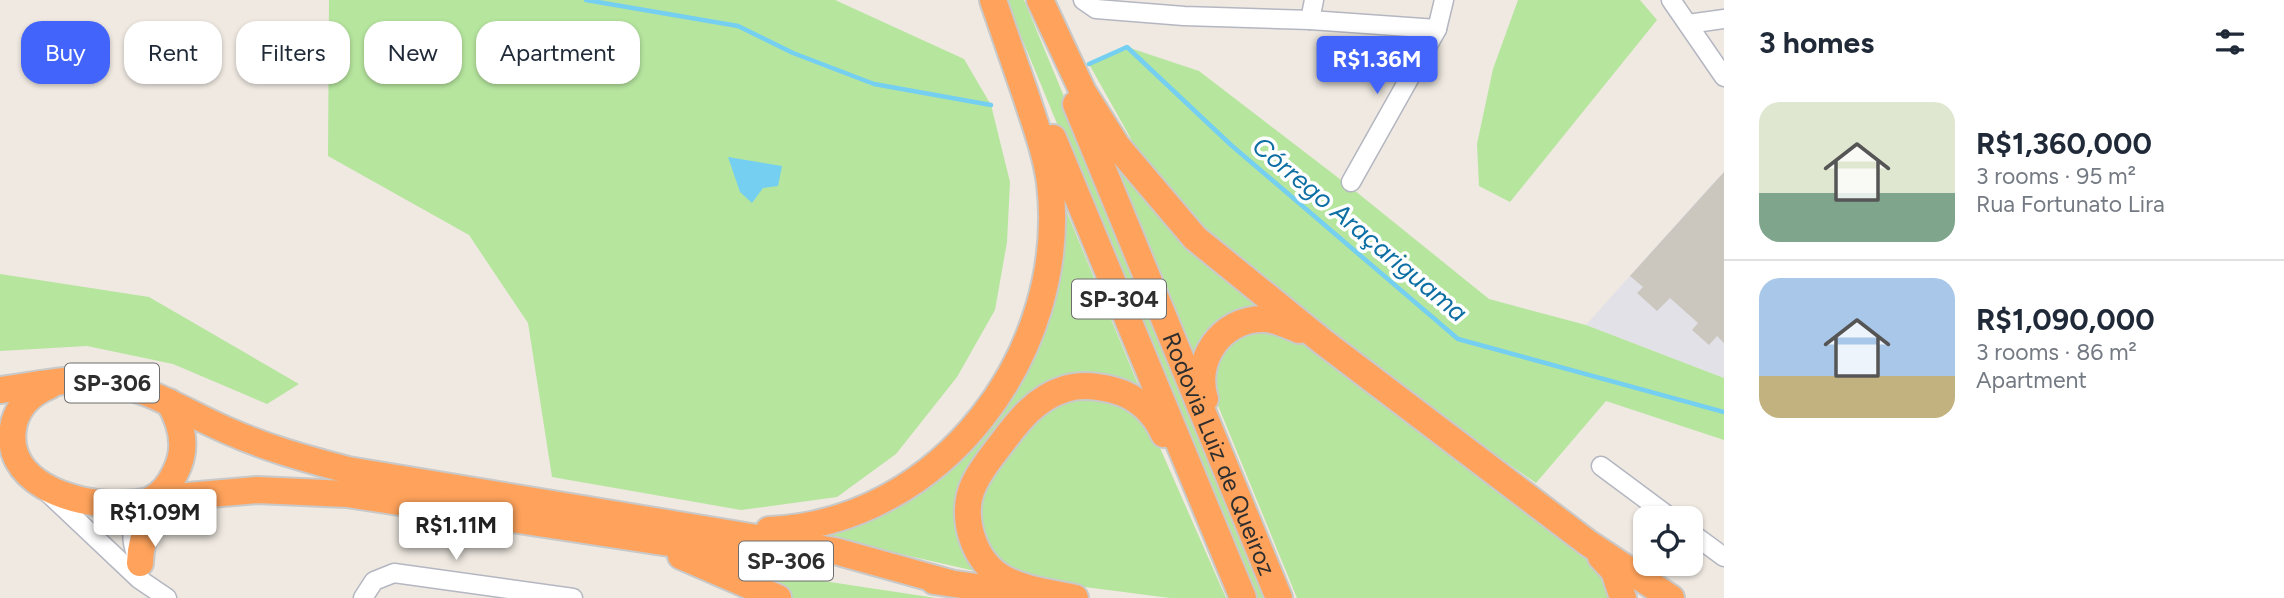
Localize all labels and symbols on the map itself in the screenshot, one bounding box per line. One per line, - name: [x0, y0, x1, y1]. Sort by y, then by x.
- pin: R$1.36M: [1312, 36, 1442, 96]
- water label: Córrego Araçariguama: [1246, 130, 1474, 328]
- road number: SP-304: [1072, 280, 1166, 318]
- street label: Rodovia Luiz de Queiroz: [1157, 328, 1282, 579]
- road number: SP-306: [65, 364, 159, 402]
- pin: R$1.09M: [90, 490, 220, 549]
- pin: R$1.11M: [391, 503, 521, 562]
- road number: SP-306: [739, 541, 833, 580]

